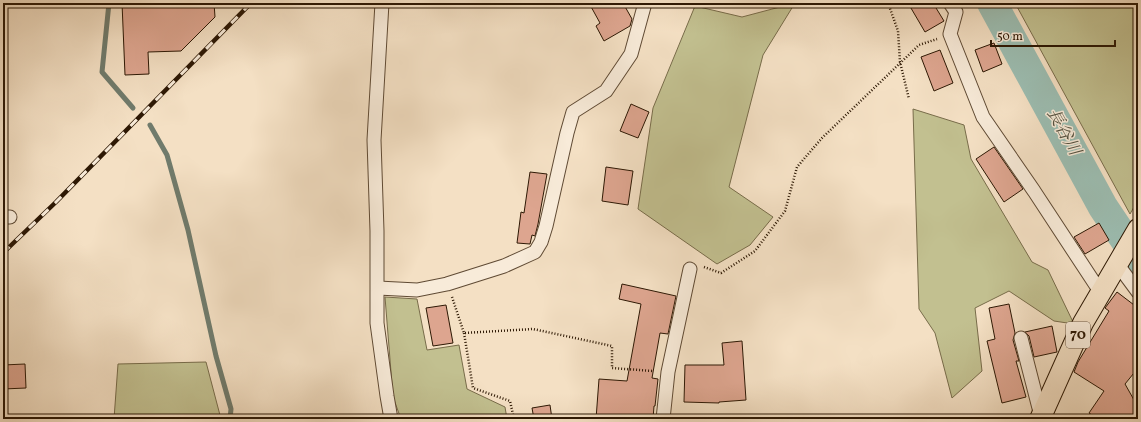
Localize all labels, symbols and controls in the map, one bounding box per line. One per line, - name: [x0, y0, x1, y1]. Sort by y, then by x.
- scale bar: [991, 22, 1115, 48]
- text: 50 m: [997, 29, 1023, 45]
- water label: 長谷川: [1041, 104, 1086, 162]
- road number: 70: [1066, 322, 1090, 348]

